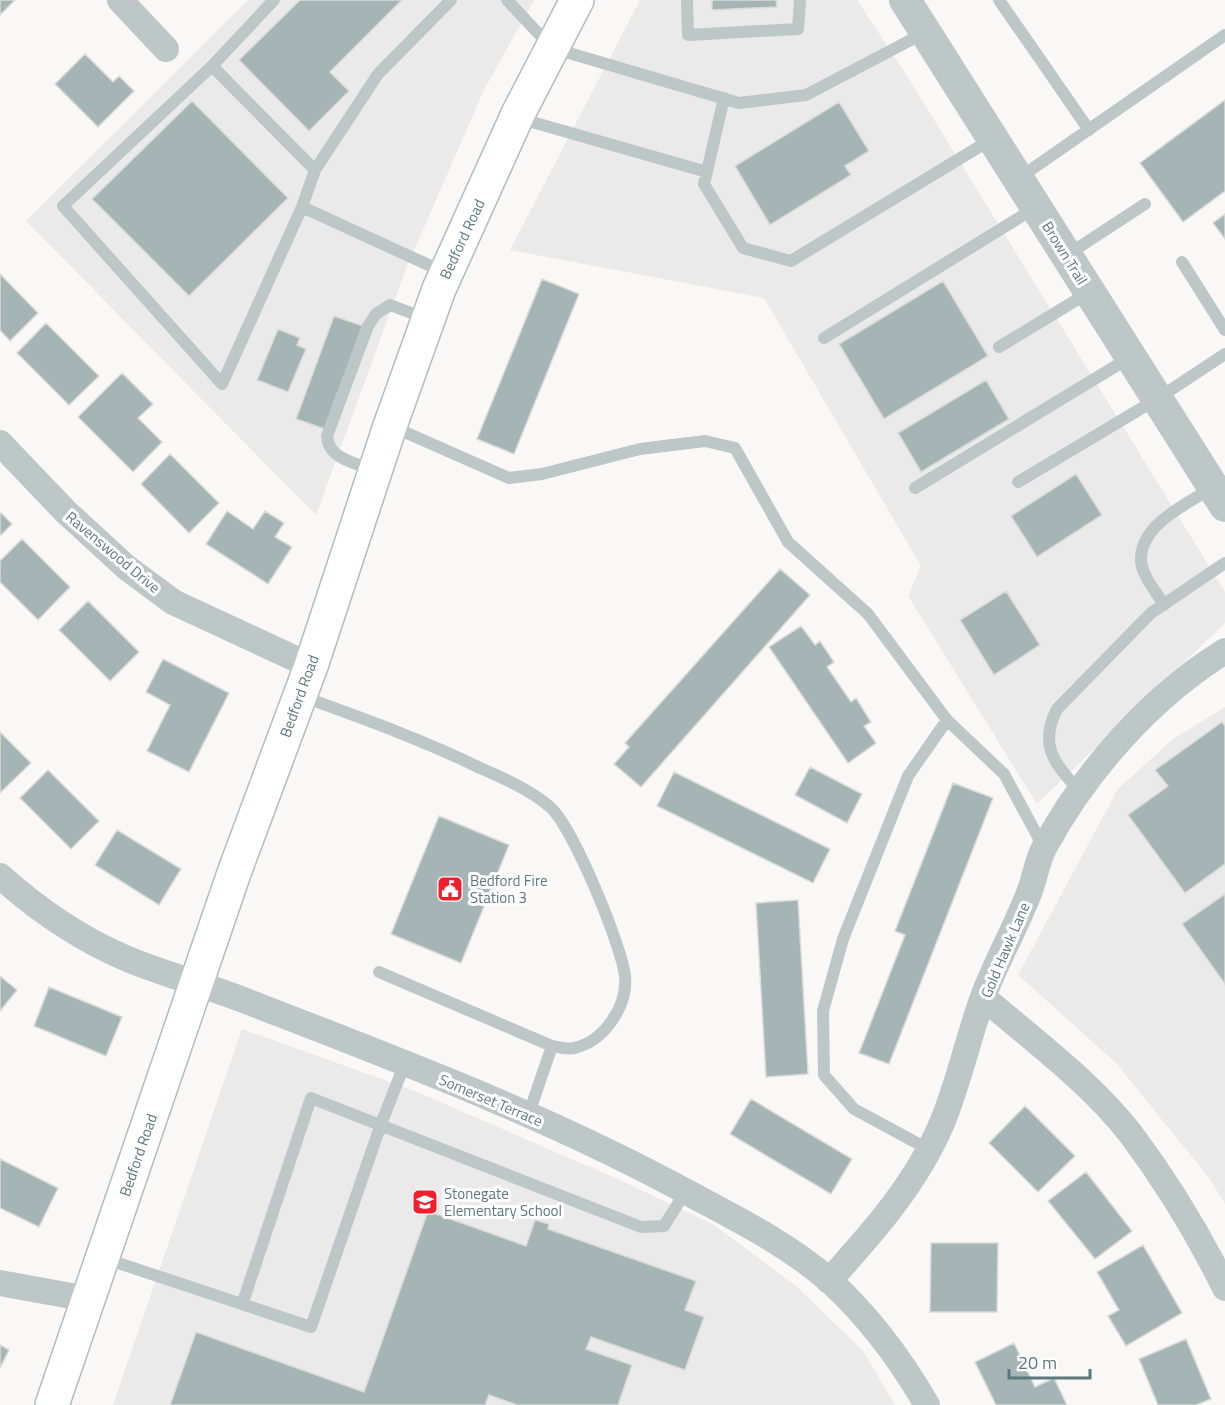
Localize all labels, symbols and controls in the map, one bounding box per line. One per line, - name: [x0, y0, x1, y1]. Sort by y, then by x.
- street label: Bedford Road: [433, 195, 491, 283]
- street label: Brown Trail: [1036, 217, 1094, 289]
- street label: Ravenswood Drive: [61, 505, 165, 599]
- street label: Bedford Road: [273, 652, 325, 740]
- place label: Bedford Fire Station 3: [470, 869, 548, 909]
- public building icon: Bedford Fire Station 3: [435, 874, 465, 904]
- street label: Gold Hawk Lane: [975, 899, 1035, 1001]
- street label: Somerset Terrace: [436, 1068, 546, 1132]
- street label: Bedford Road: [113, 1110, 163, 1200]
- place label: Stonegate Elementary School: [444, 1182, 562, 1222]
- school or university icon: Stonegate Elementary School: [410, 1187, 440, 1217]
- scale bar: [1009, 1342, 1090, 1380]
- text: 20 m: [1018, 1349, 1057, 1376]

